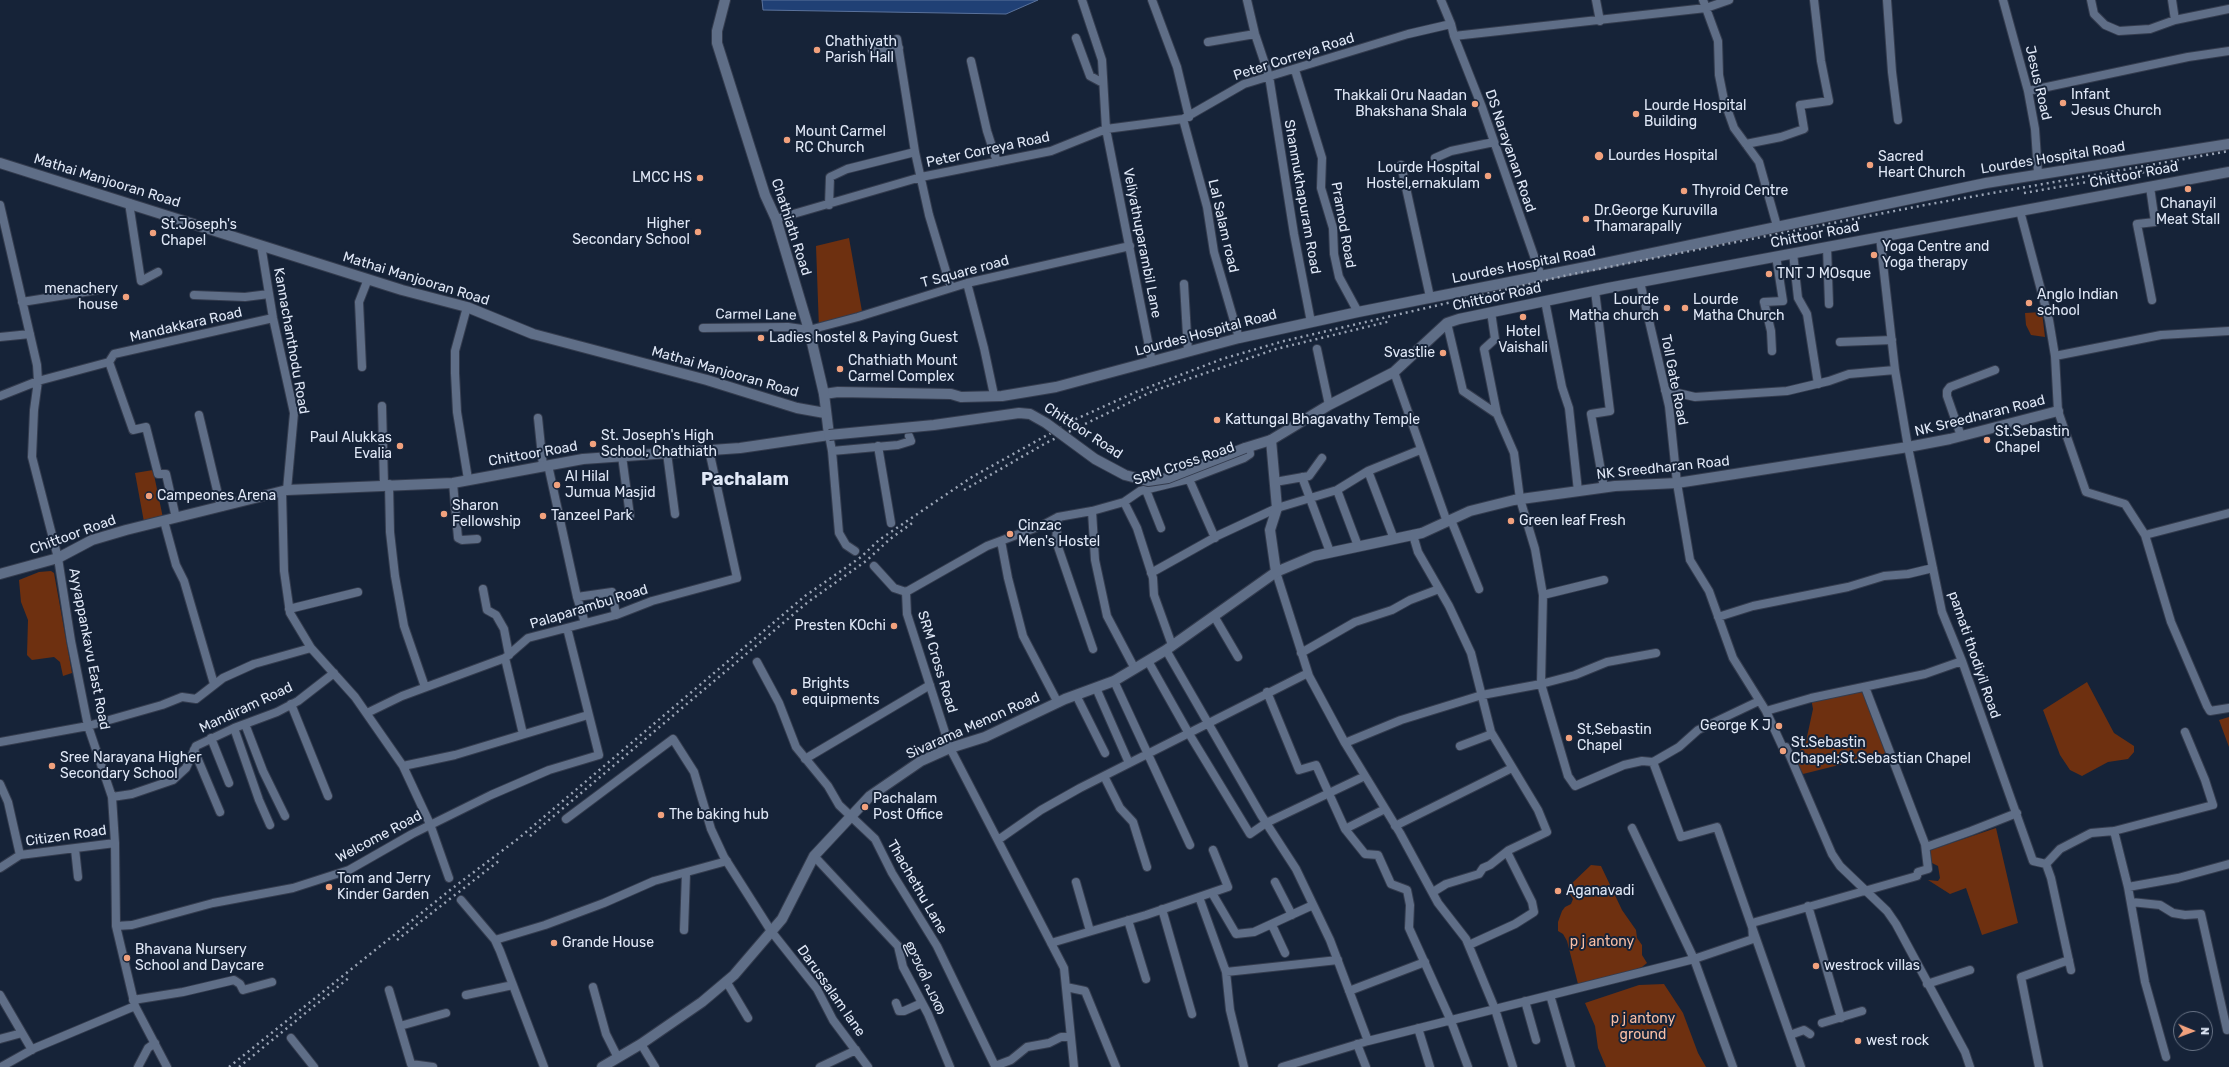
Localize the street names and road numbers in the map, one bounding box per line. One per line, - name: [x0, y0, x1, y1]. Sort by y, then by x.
- street label: Peter Correya Road: [1231, 30, 1357, 84]
- street label: Jesus Road: [2021, 44, 2055, 122]
- street label: DS Narayanan Road: [1481, 88, 1539, 214]
- street label: Shanmukhapuram Road: [1280, 118, 1324, 276]
- street label: Peter Correya Road: [925, 129, 1051, 171]
- street label: Lourdes Hospital Road: [1979, 138, 2127, 178]
- street label: Mathai Manjooran Road: [32, 151, 182, 211]
- street label: Chittoor Road: [2088, 158, 2180, 192]
- street label: Veliyathuparambil Lane: [1119, 167, 1165, 319]
- street label: Chathiath Road: [767, 176, 815, 278]
- street label: Lal Salam road: [1204, 178, 1242, 274]
- street label: Pramod Road: [1327, 181, 1359, 269]
- street label: Chittoor Road: [1769, 218, 1861, 252]
- street label: Lourdes Hospital Road: [1451, 243, 1597, 287]
- street label: Mathai Manjooran Road: [341, 249, 491, 309]
- street label: T Square road: [919, 252, 1011, 292]
- street label: Kannachanthodu Road: [270, 266, 312, 416]
- street label: Chittoor Road: [1451, 279, 1543, 315]
- street label: Mandakkara Road: [128, 304, 244, 346]
- street label: Carmel Lane: [715, 306, 797, 324]
- street label: Lourdes Hospital Road: [1133, 306, 1279, 360]
- street label: Toll Gate Road: [1657, 333, 1691, 427]
- street label: Mathai Manjooran Road: [649, 343, 801, 401]
- street label: NK Sreedharan Road: [1913, 392, 2047, 440]
- street label: Chittoor Road: [1041, 399, 1125, 463]
- street label: Chittoor Road: [487, 438, 579, 470]
- street label: SRM Cross Road: [1131, 439, 1237, 489]
- street label: NK Sreedharan Road: [1596, 453, 1730, 483]
- street label: Chittoor Road: [28, 512, 118, 558]
- street label: Ayyappankavu East Road: [65, 567, 113, 731]
- street label: Palaparambu Road: [528, 581, 650, 633]
- street label: pamati thodiyil Road: [1944, 589, 2004, 721]
- street label: SRM Cross Road: [913, 609, 961, 715]
- street label: Mandiram Road: [197, 679, 295, 737]
- street label: Sivarama Menon Road: [904, 689, 1042, 763]
- street label: Welcome Road: [333, 807, 425, 867]
- street label: Citizen Road: [24, 822, 108, 850]
- street label: Thachethu Lane: [883, 837, 951, 937]
- street label: ഈശി പാത: [901, 938, 949, 1018]
- street label: Darussalam lane: [793, 942, 869, 1040]

